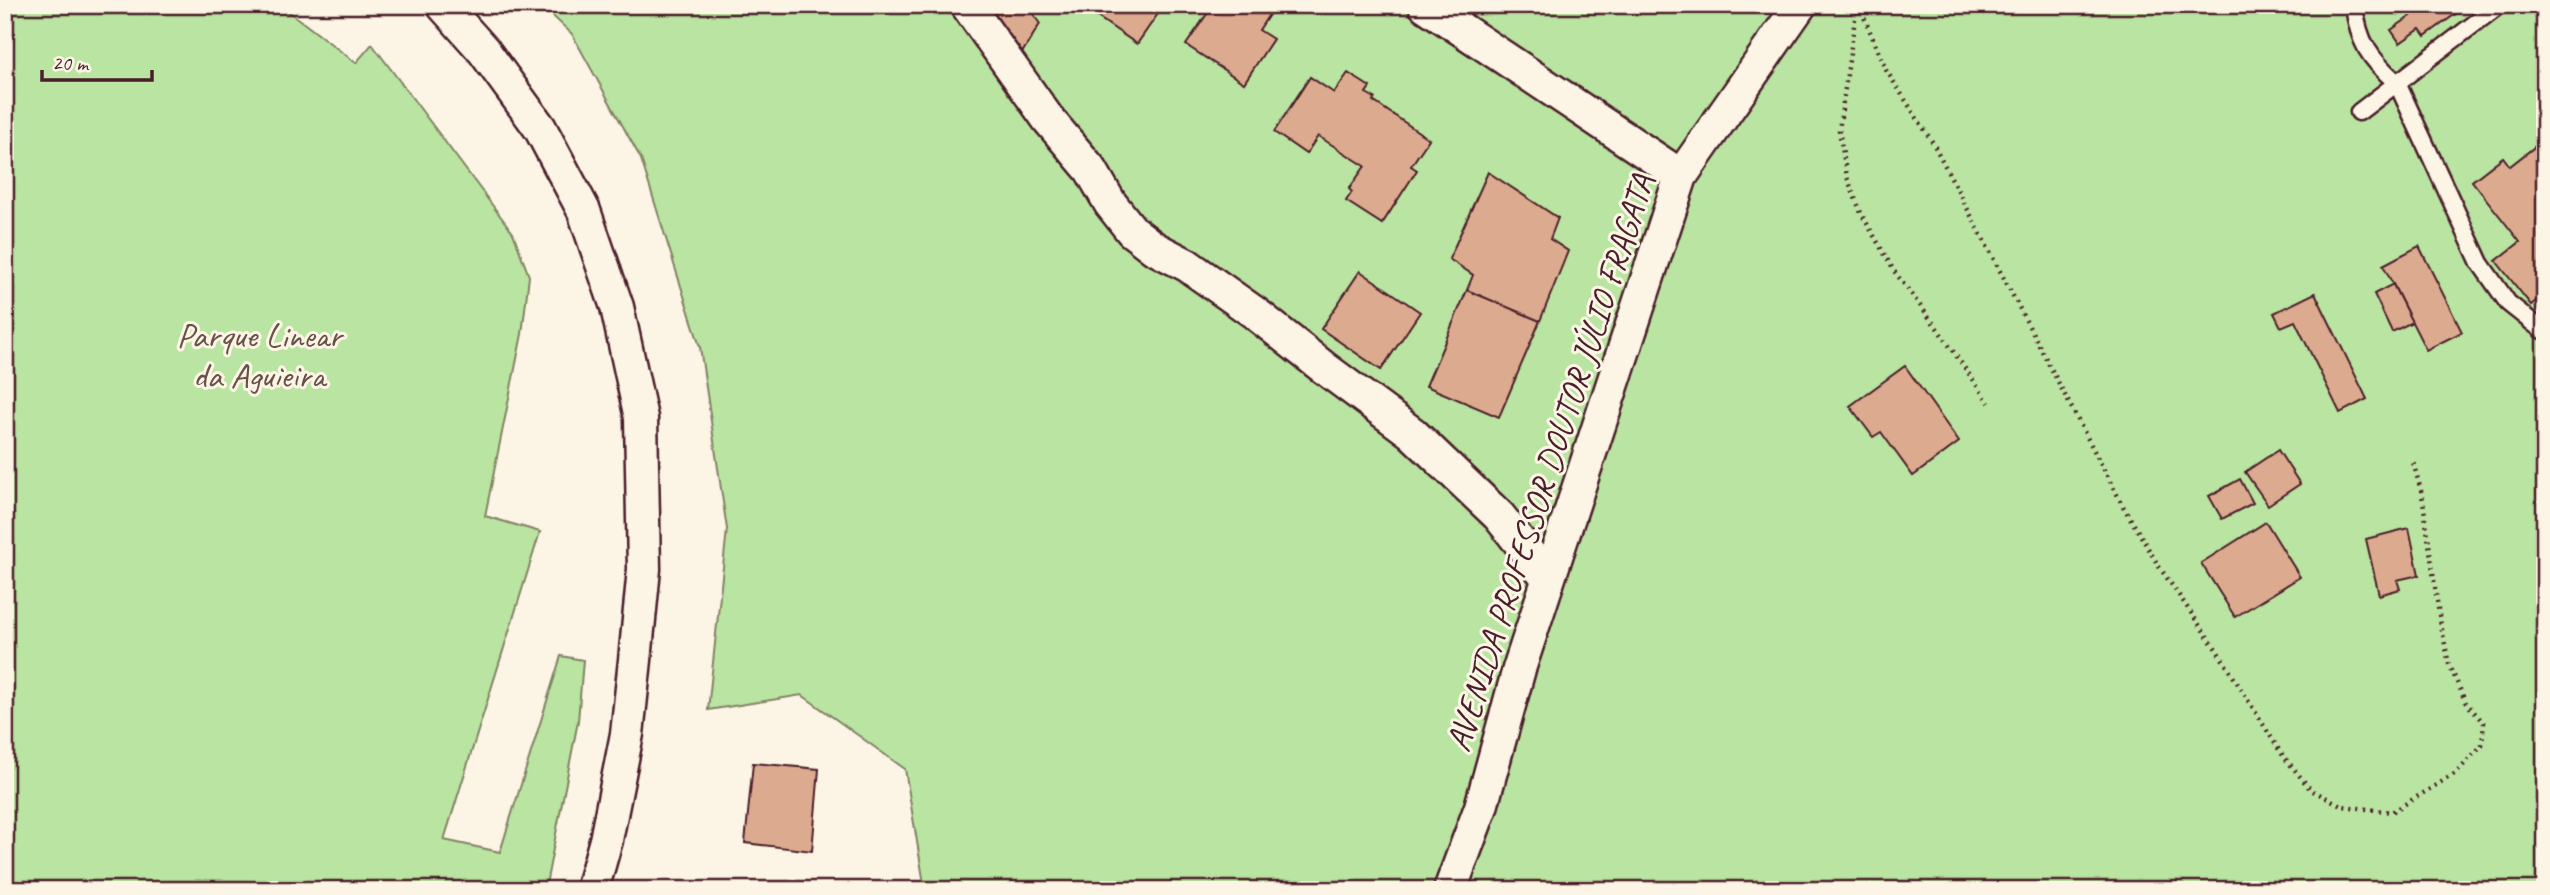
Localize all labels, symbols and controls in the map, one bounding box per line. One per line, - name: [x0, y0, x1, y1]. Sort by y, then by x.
- scale bar: [42, 38, 152, 82]
- text: 20 m: [52, 50, 90, 76]
- street label: AVENIDA PROFESSOR DOUTOR JÚLIO FRAGATA: [1435, 168, 1665, 757]
- park label: Parque Linear da Aguieira: [177, 313, 345, 398]

